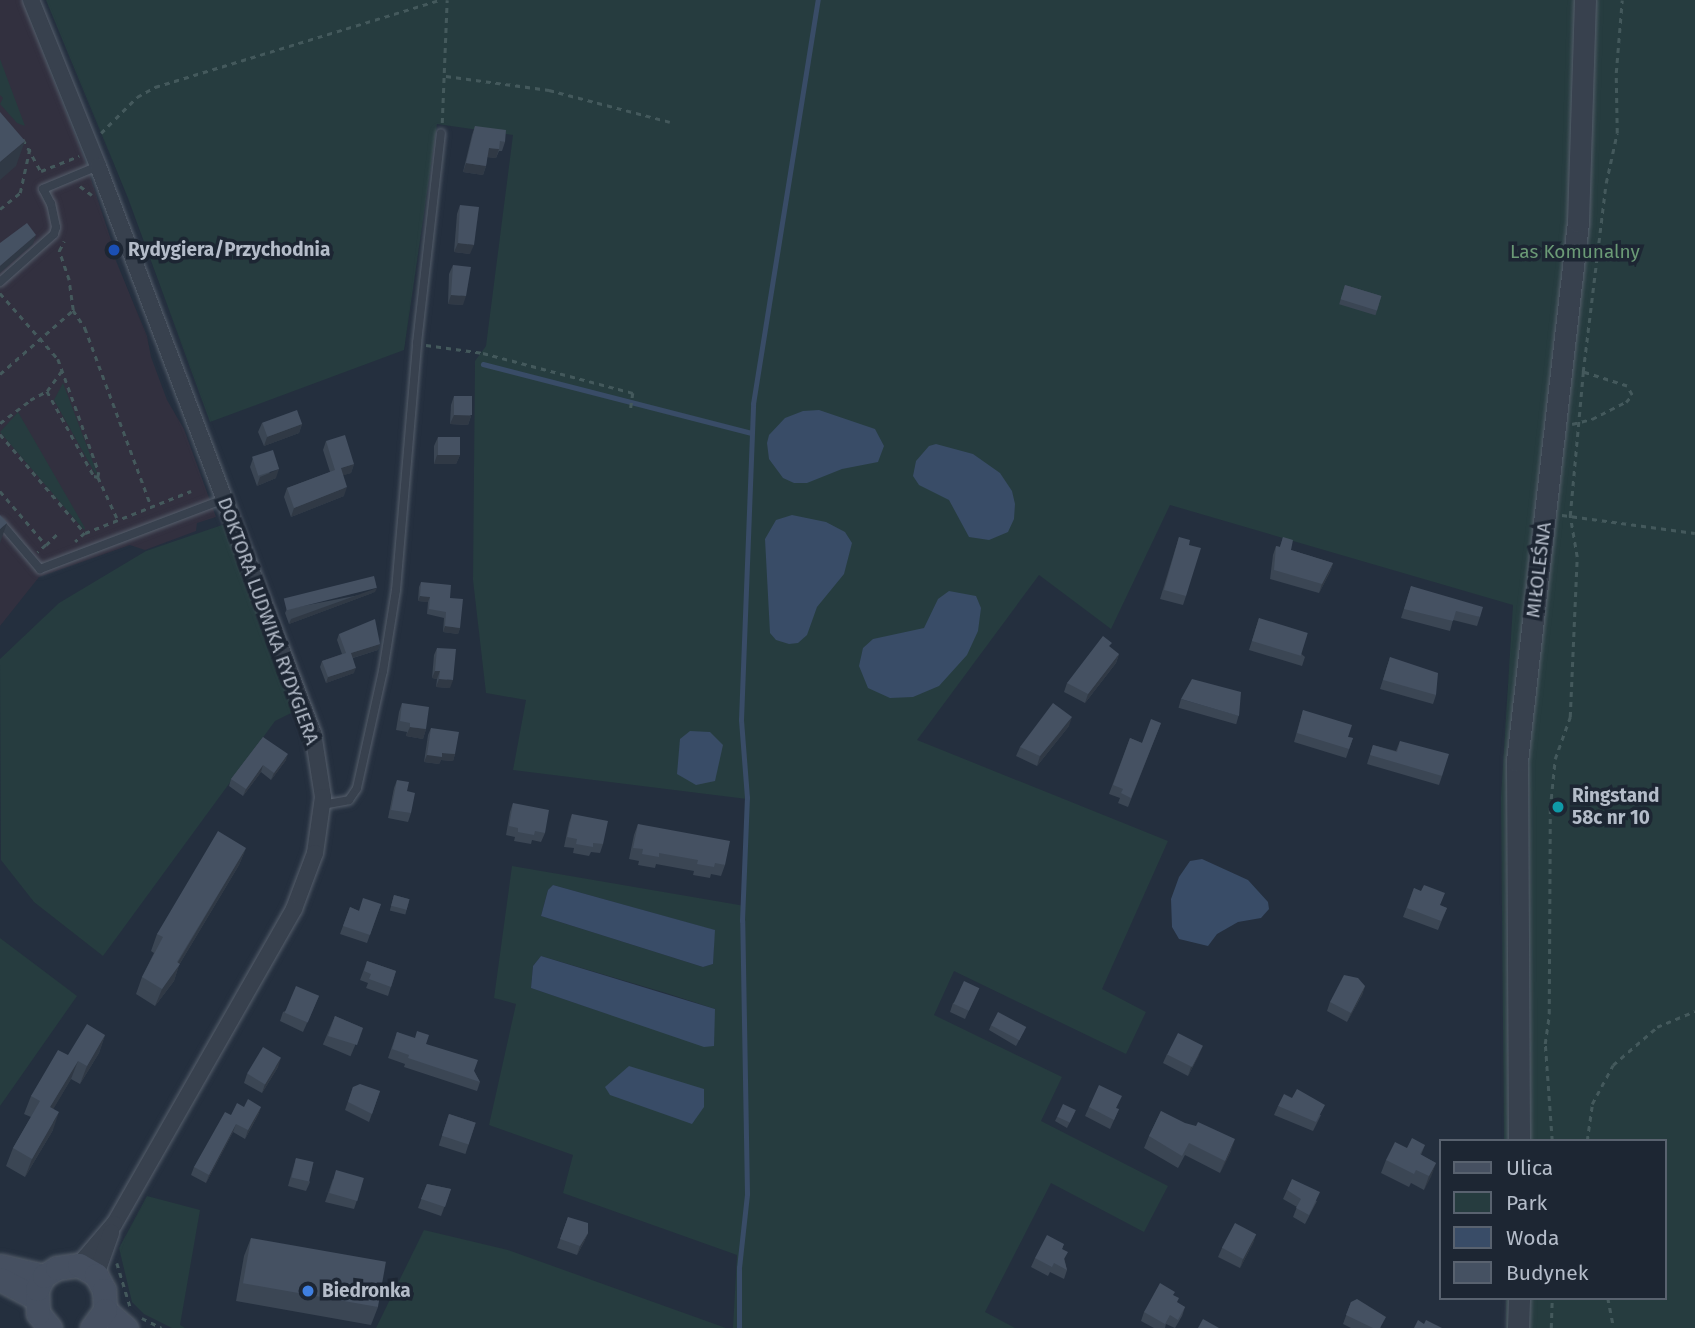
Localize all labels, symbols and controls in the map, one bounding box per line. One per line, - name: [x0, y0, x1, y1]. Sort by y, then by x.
- place label: Rydygiera/Przychodnia: [128, 239, 330, 261]
- park label: Las Komunalny: [1510, 241, 1640, 263]
- marker: Rydygiera/Przychodnia: [106, 242, 122, 258]
- street label: DOKTORA LUDWIKA RYDYGIERA: [213, 494, 323, 748]
- street label: MIŁOLEŚNA: [1522, 521, 1556, 619]
- place label: Ringstand 58c nr 10: [1572, 785, 1659, 829]
- marker: Ringstand 58c nr 10: [1550, 799, 1566, 815]
- legend: [1440, 1139, 1667, 1300]
- text: Ulica: [1506, 1155, 1553, 1181]
- text: Park: [1506, 1190, 1547, 1216]
- text: Woda: [1506, 1225, 1559, 1251]
- text: Budynek: [1506, 1260, 1588, 1286]
- place label: Biedronka: [322, 1280, 411, 1302]
- marker: Biedronka: [300, 1283, 316, 1299]

